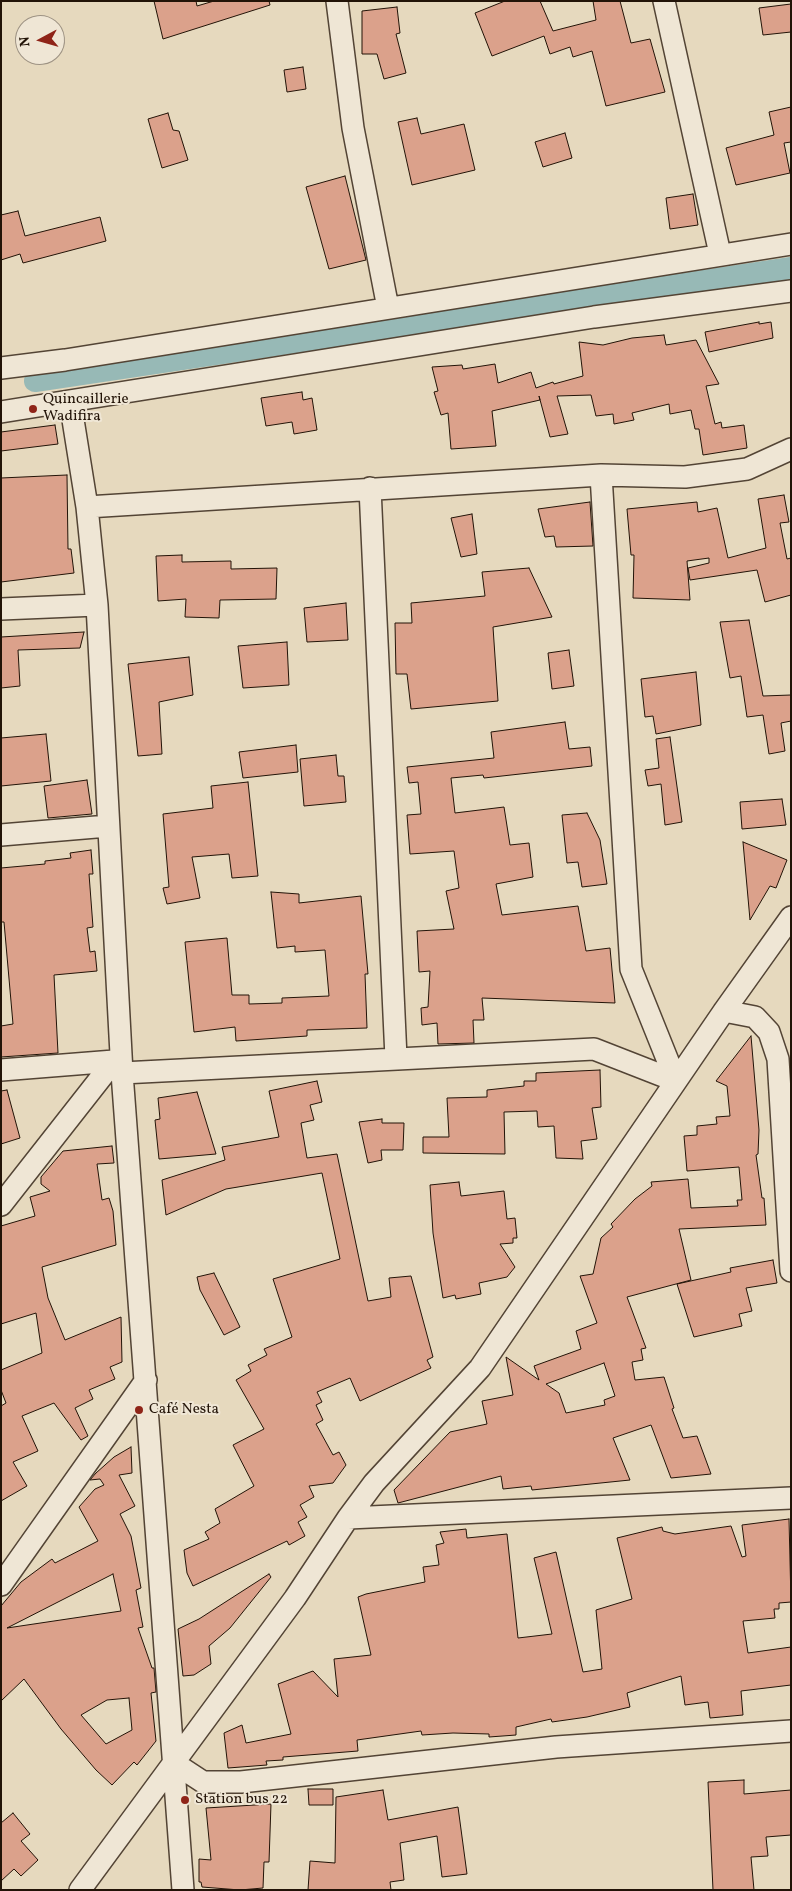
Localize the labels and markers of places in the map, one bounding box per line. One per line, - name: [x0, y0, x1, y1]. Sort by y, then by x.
- place label: Quincaillerie Wadifira: [43, 391, 129, 426]
- marker: Quincaillerie Wadifira: [27, 403, 39, 415]
- place label: Café Nesta: [149, 1401, 219, 1419]
- marker: Café Nesta: [133, 1404, 145, 1416]
- place label: Station bus 22: [195, 1791, 288, 1809]
- marker: Station bus 22: [179, 1794, 191, 1806]

